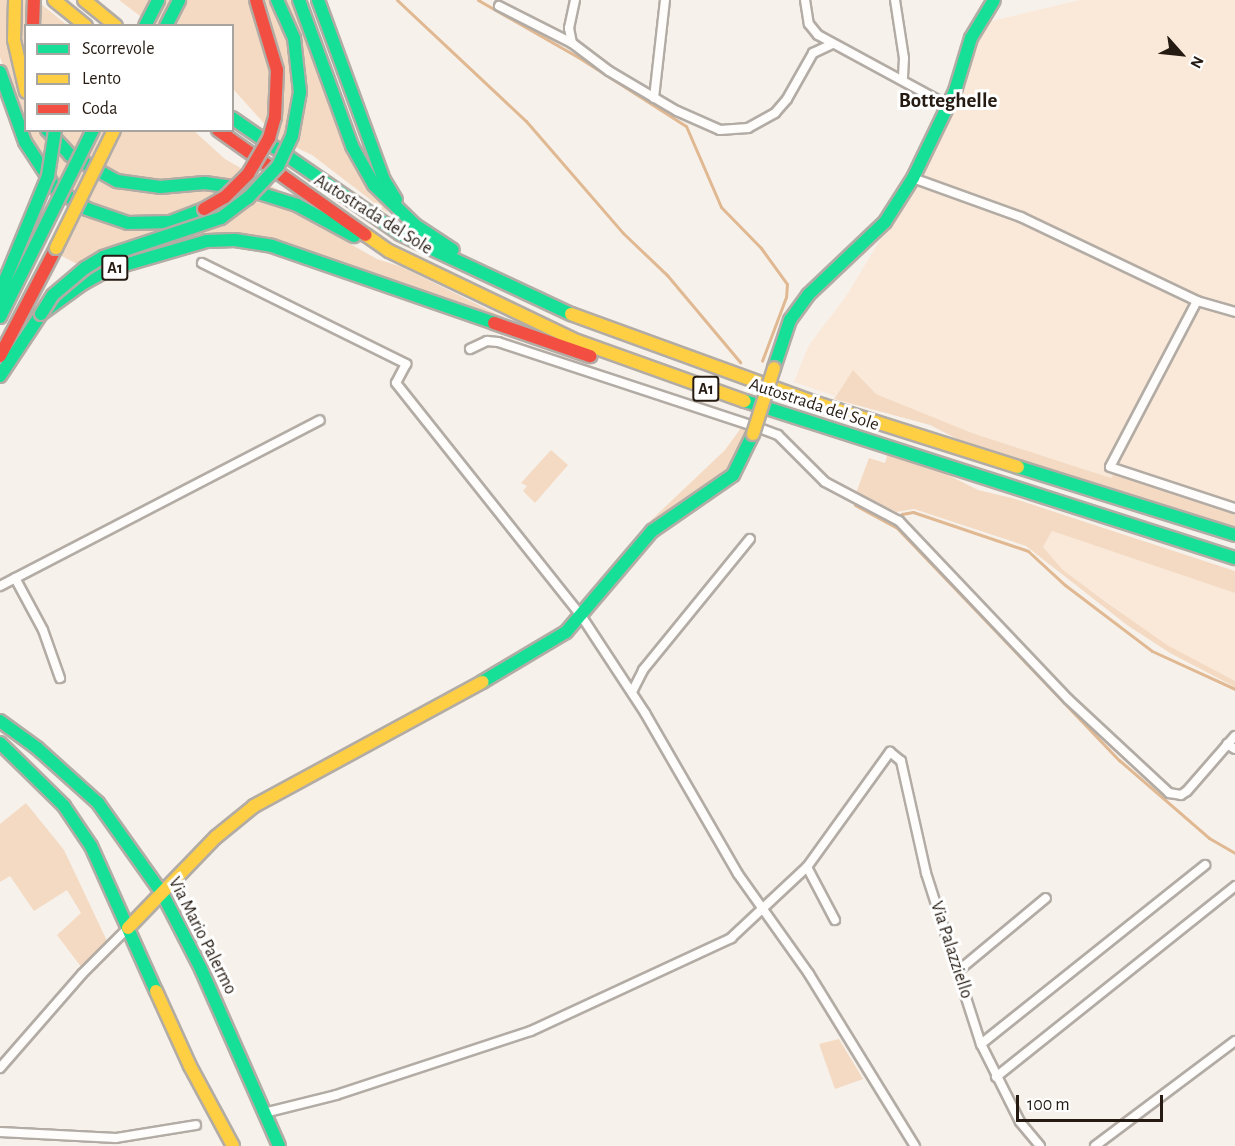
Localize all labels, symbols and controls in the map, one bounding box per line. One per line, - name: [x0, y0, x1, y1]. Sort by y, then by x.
- legend: [24, 24, 234, 132]
- north arrow: [1151, 24, 1211, 84]
- text: Scorrevole: [82, 40, 155, 58]
- text: N: [1187, 54, 1207, 71]
- text: Lento: [82, 70, 121, 88]
- district label: Botteghelle: [899, 88, 997, 114]
- text: Coda: [82, 100, 117, 118]
- street label: Autostrada del Sole: [310, 170, 436, 260]
- road number: A1: [100, 255, 130, 281]
- street label: Autostrada del Sole: [746, 374, 882, 436]
- road number: A1: [691, 376, 721, 402]
- street label: Via Mario Palermo: [163, 874, 241, 998]
- street label: Via Palazziello: [925, 899, 977, 1001]
- scale bar: [1019, 1083, 1166, 1121]
- text: 100 m: [1027, 1096, 1070, 1114]

